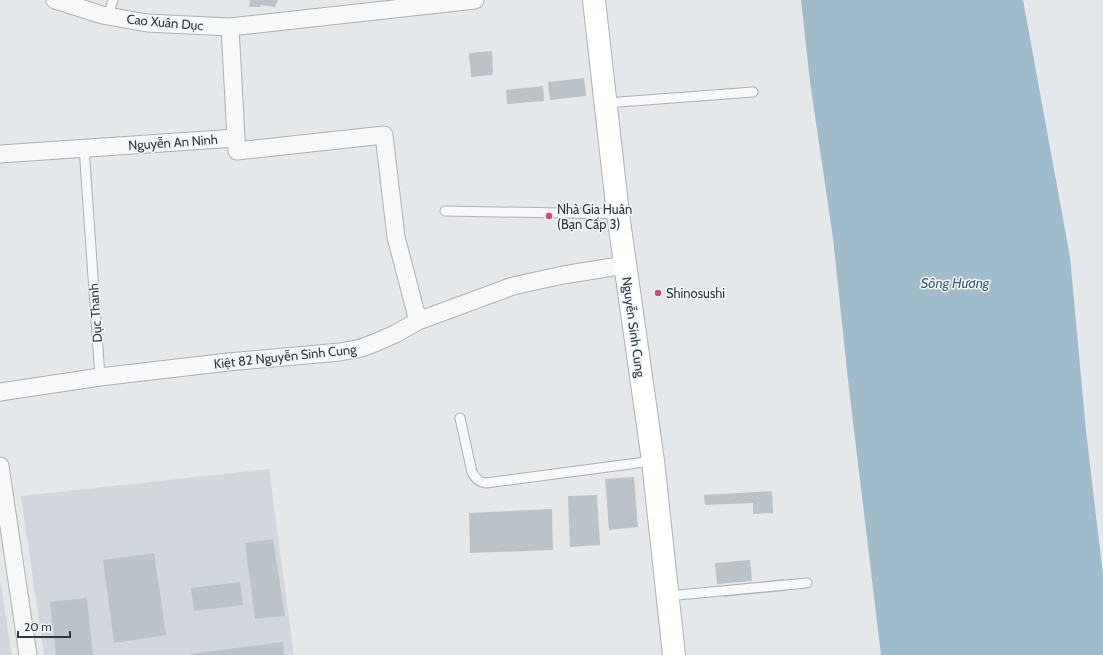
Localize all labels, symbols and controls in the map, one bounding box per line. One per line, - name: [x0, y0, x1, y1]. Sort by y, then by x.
- street label: Cao Xuân Dục: [126, 11, 204, 33]
- street label: Nguyễn An Ninh: [128, 131, 218, 153]
- place label: Nhà Gia Huân (Bạn Cấp 3): [557, 201, 632, 232]
- marker: Nhà Gia Huân (Bạn Cấp 3): [544, 211, 554, 221]
- water label: Sông Hương: [921, 274, 990, 292]
- street label: Nguyễn Sinh Cung: [619, 276, 649, 379]
- street label: Dục Thanh: [85, 283, 105, 343]
- place label: Shinosushi: [666, 285, 725, 301]
- marker: Shinosushi: [653, 288, 663, 298]
- street label: Kiệt 82 Nguyễn Sinh Cung: [213, 340, 358, 371]
- scale bar: [18, 613, 70, 639]
- text: 20 m: [24, 619, 52, 634]

